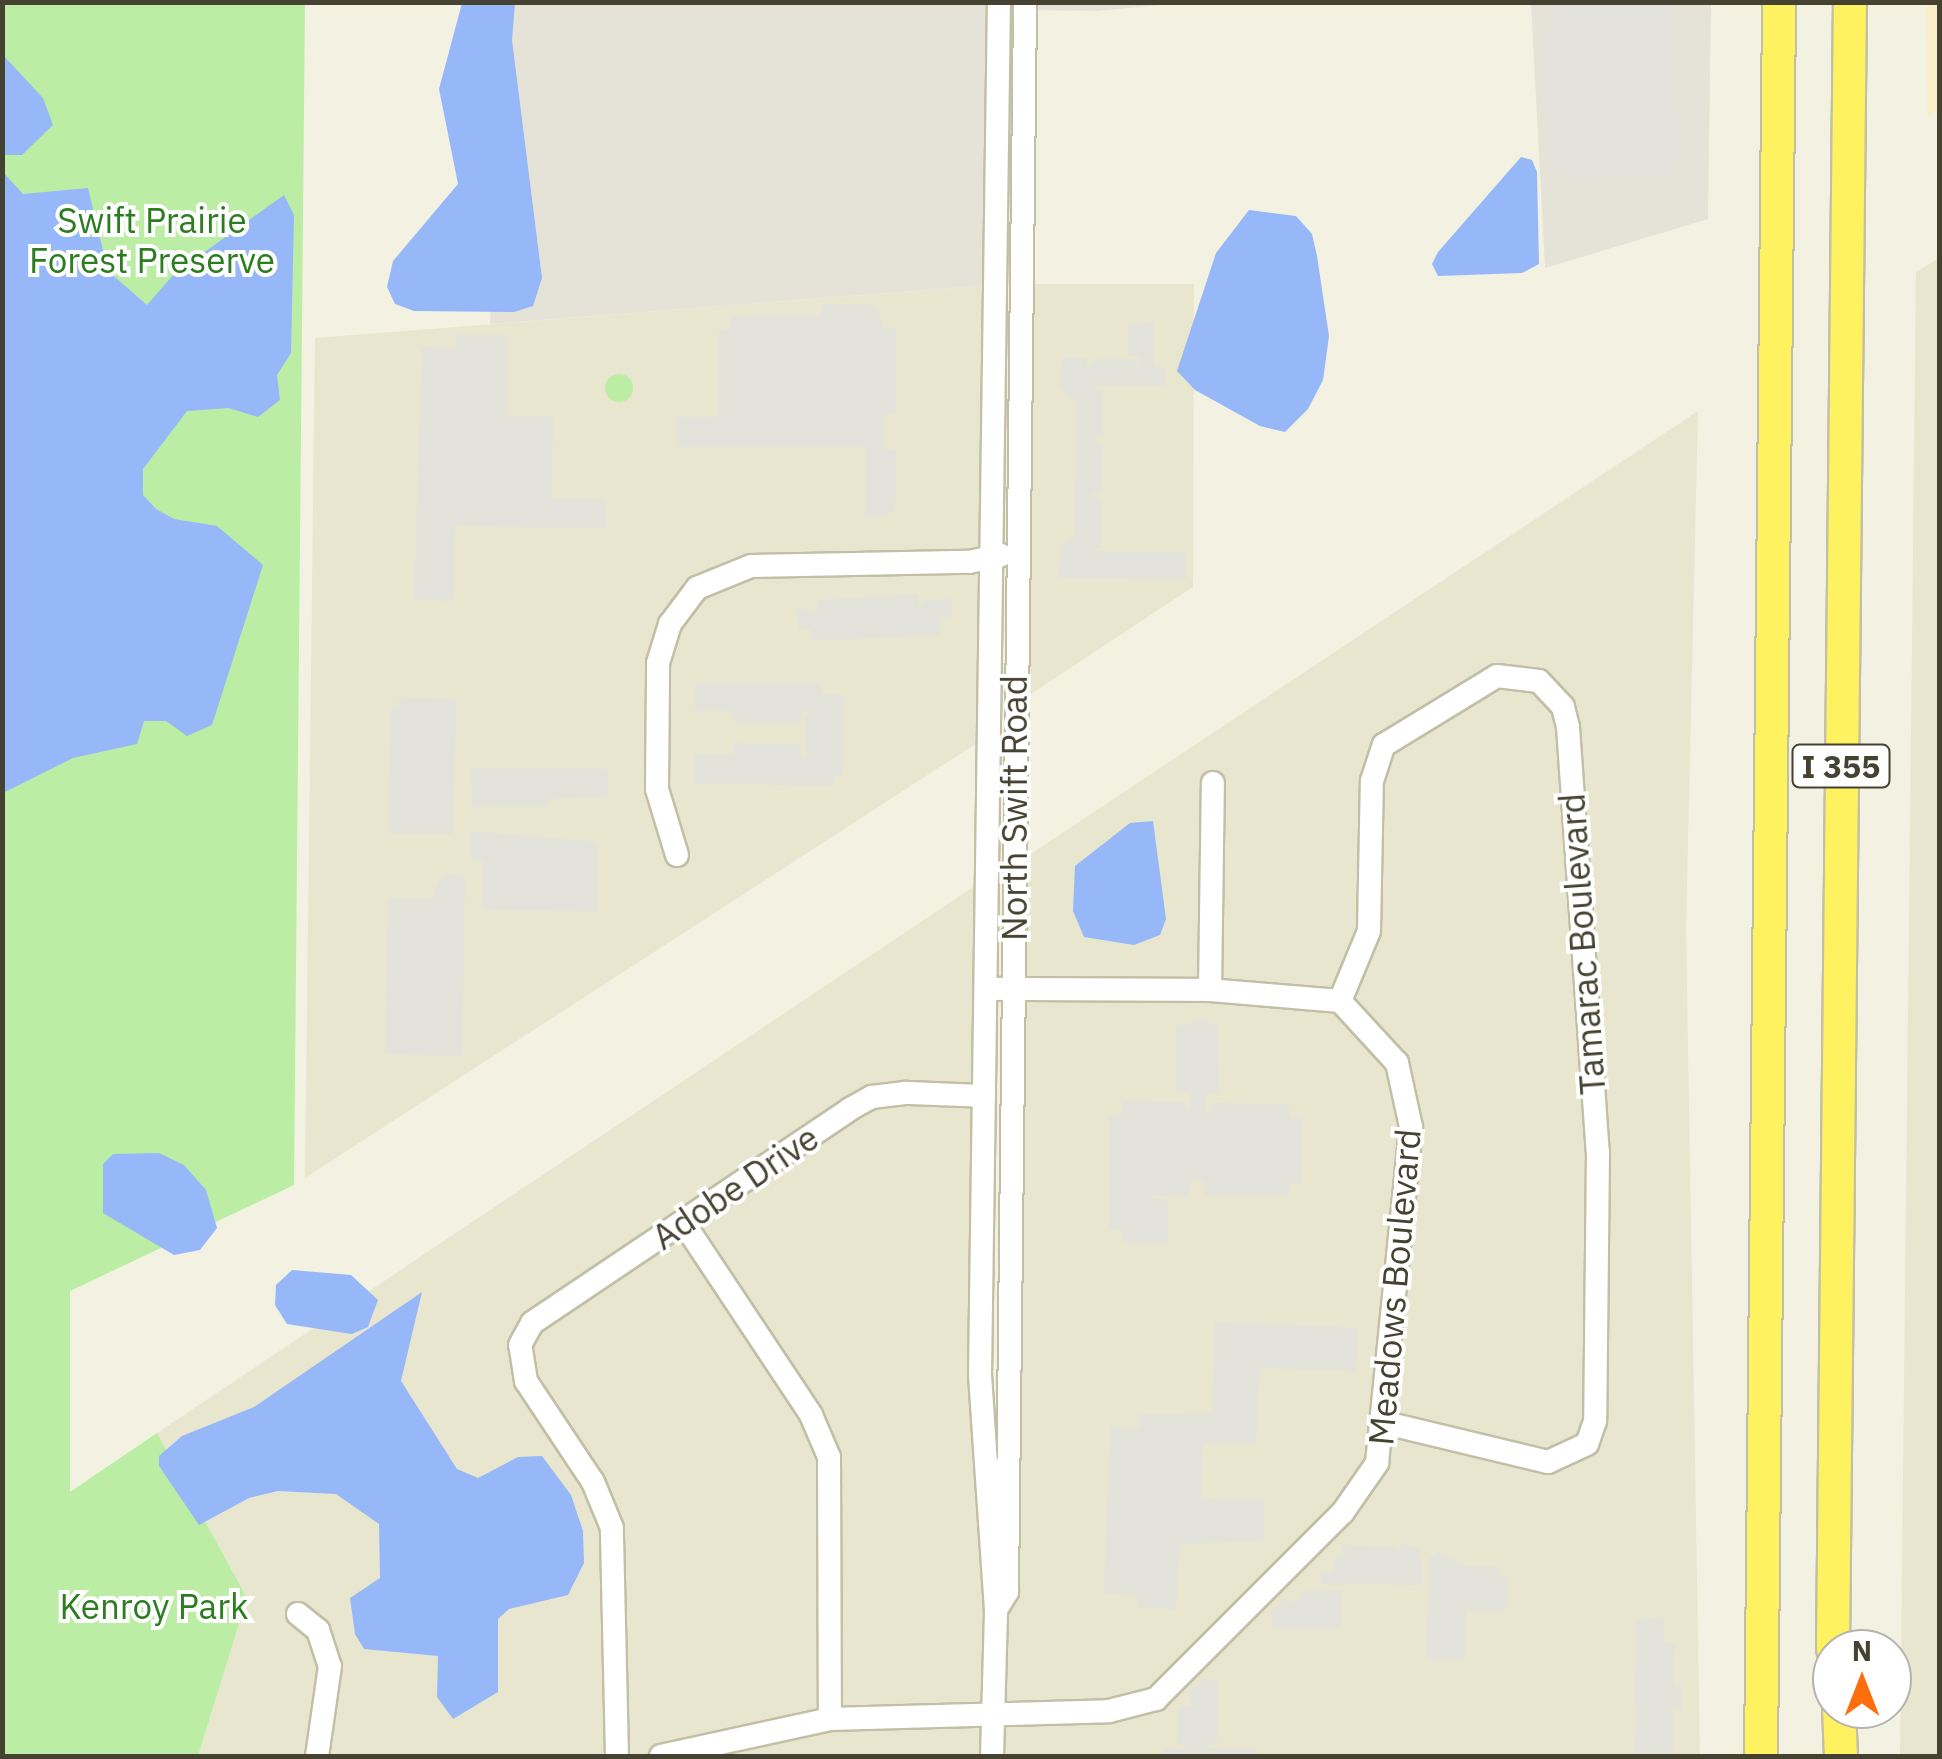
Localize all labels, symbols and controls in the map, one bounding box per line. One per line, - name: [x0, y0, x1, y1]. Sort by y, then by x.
- park label: Swift Prairie Forest Preserve: [29, 199, 275, 281]
- street label: North Swift Road: [993, 675, 1035, 941]
- road number: I 355: [1791, 739, 1891, 793]
- street label: Tamarac Boulevard: [1551, 792, 1613, 1096]
- street label: Adobe Drive: [644, 1116, 826, 1258]
- street label: Meadows Boulevard: [1359, 1127, 1429, 1447]
- park label: Kenroy Park: [59, 1585, 249, 1627]
- north arrow: [1812, 1629, 1912, 1729]
- text: N: [1852, 1632, 1872, 1669]

